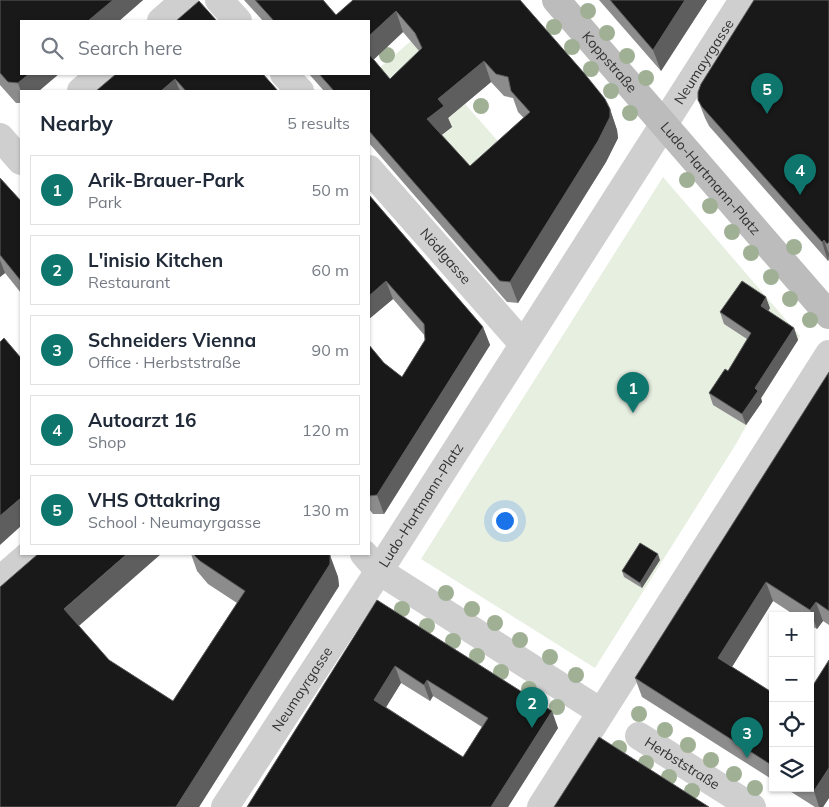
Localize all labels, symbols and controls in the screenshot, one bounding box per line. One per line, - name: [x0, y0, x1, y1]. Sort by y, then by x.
- street label: Neumayrgasse: [670, 16, 738, 108]
- search box: [20, 20, 370, 75]
- street label: Koppstraße: [578, 28, 641, 96]
- icon: search: [38, 34, 66, 62]
- text: Search here: [78, 36, 182, 60]
- pin: 5: [751, 73, 783, 114]
- text: Nearby: [40, 110, 113, 136]
- text: 5 results: [287, 113, 350, 133]
- street label: Ludo-Hartmann-Platz: [657, 118, 764, 239]
- pin: 4: [784, 154, 816, 195]
- text: Arik-Brauer-Park: [88, 168, 244, 192]
- text: 1: [52, 180, 62, 200]
- text: 50 m: [312, 180, 349, 200]
- text: Park: [88, 192, 122, 212]
- street label: Nödlgasse: [416, 224, 475, 288]
- text: L'inisio Kitchen: [88, 248, 223, 272]
- text: 2: [52, 260, 62, 280]
- text: 60 m: [312, 260, 349, 280]
- text: Restaurant: [88, 272, 170, 292]
- text: Schneiders Vienna: [88, 328, 256, 352]
- text: 3: [52, 340, 62, 360]
- text: 90 m: [312, 340, 349, 360]
- text: Office · Herbststraße: [88, 352, 241, 372]
- pin: 1: [617, 372, 649, 413]
- text: Autoarzt 16: [88, 408, 196, 432]
- text: 4: [52, 420, 62, 440]
- text: 120 m: [302, 420, 349, 440]
- text: Shop: [88, 432, 126, 452]
- street label: Ludo-Hartmann-Platz: [375, 440, 467, 571]
- text: VHS Ottakring: [88, 488, 221, 512]
- text: 5: [52, 500, 62, 520]
- text: 130 m: [302, 500, 349, 520]
- your location: [492, 508, 518, 534]
- text: School · Neumayrgasse: [88, 512, 261, 532]
- map controls: [769, 612, 814, 792]
- button: +: [769, 612, 814, 657]
- street label: Neumayrgasse: [268, 643, 336, 735]
- button: −: [769, 657, 814, 702]
- pin: 2: [516, 687, 548, 728]
- button: locate: [769, 702, 814, 747]
- pin: 3: [731, 717, 763, 758]
- street label: Herbststraße: [641, 733, 723, 793]
- button: layers: [769, 747, 814, 792]

